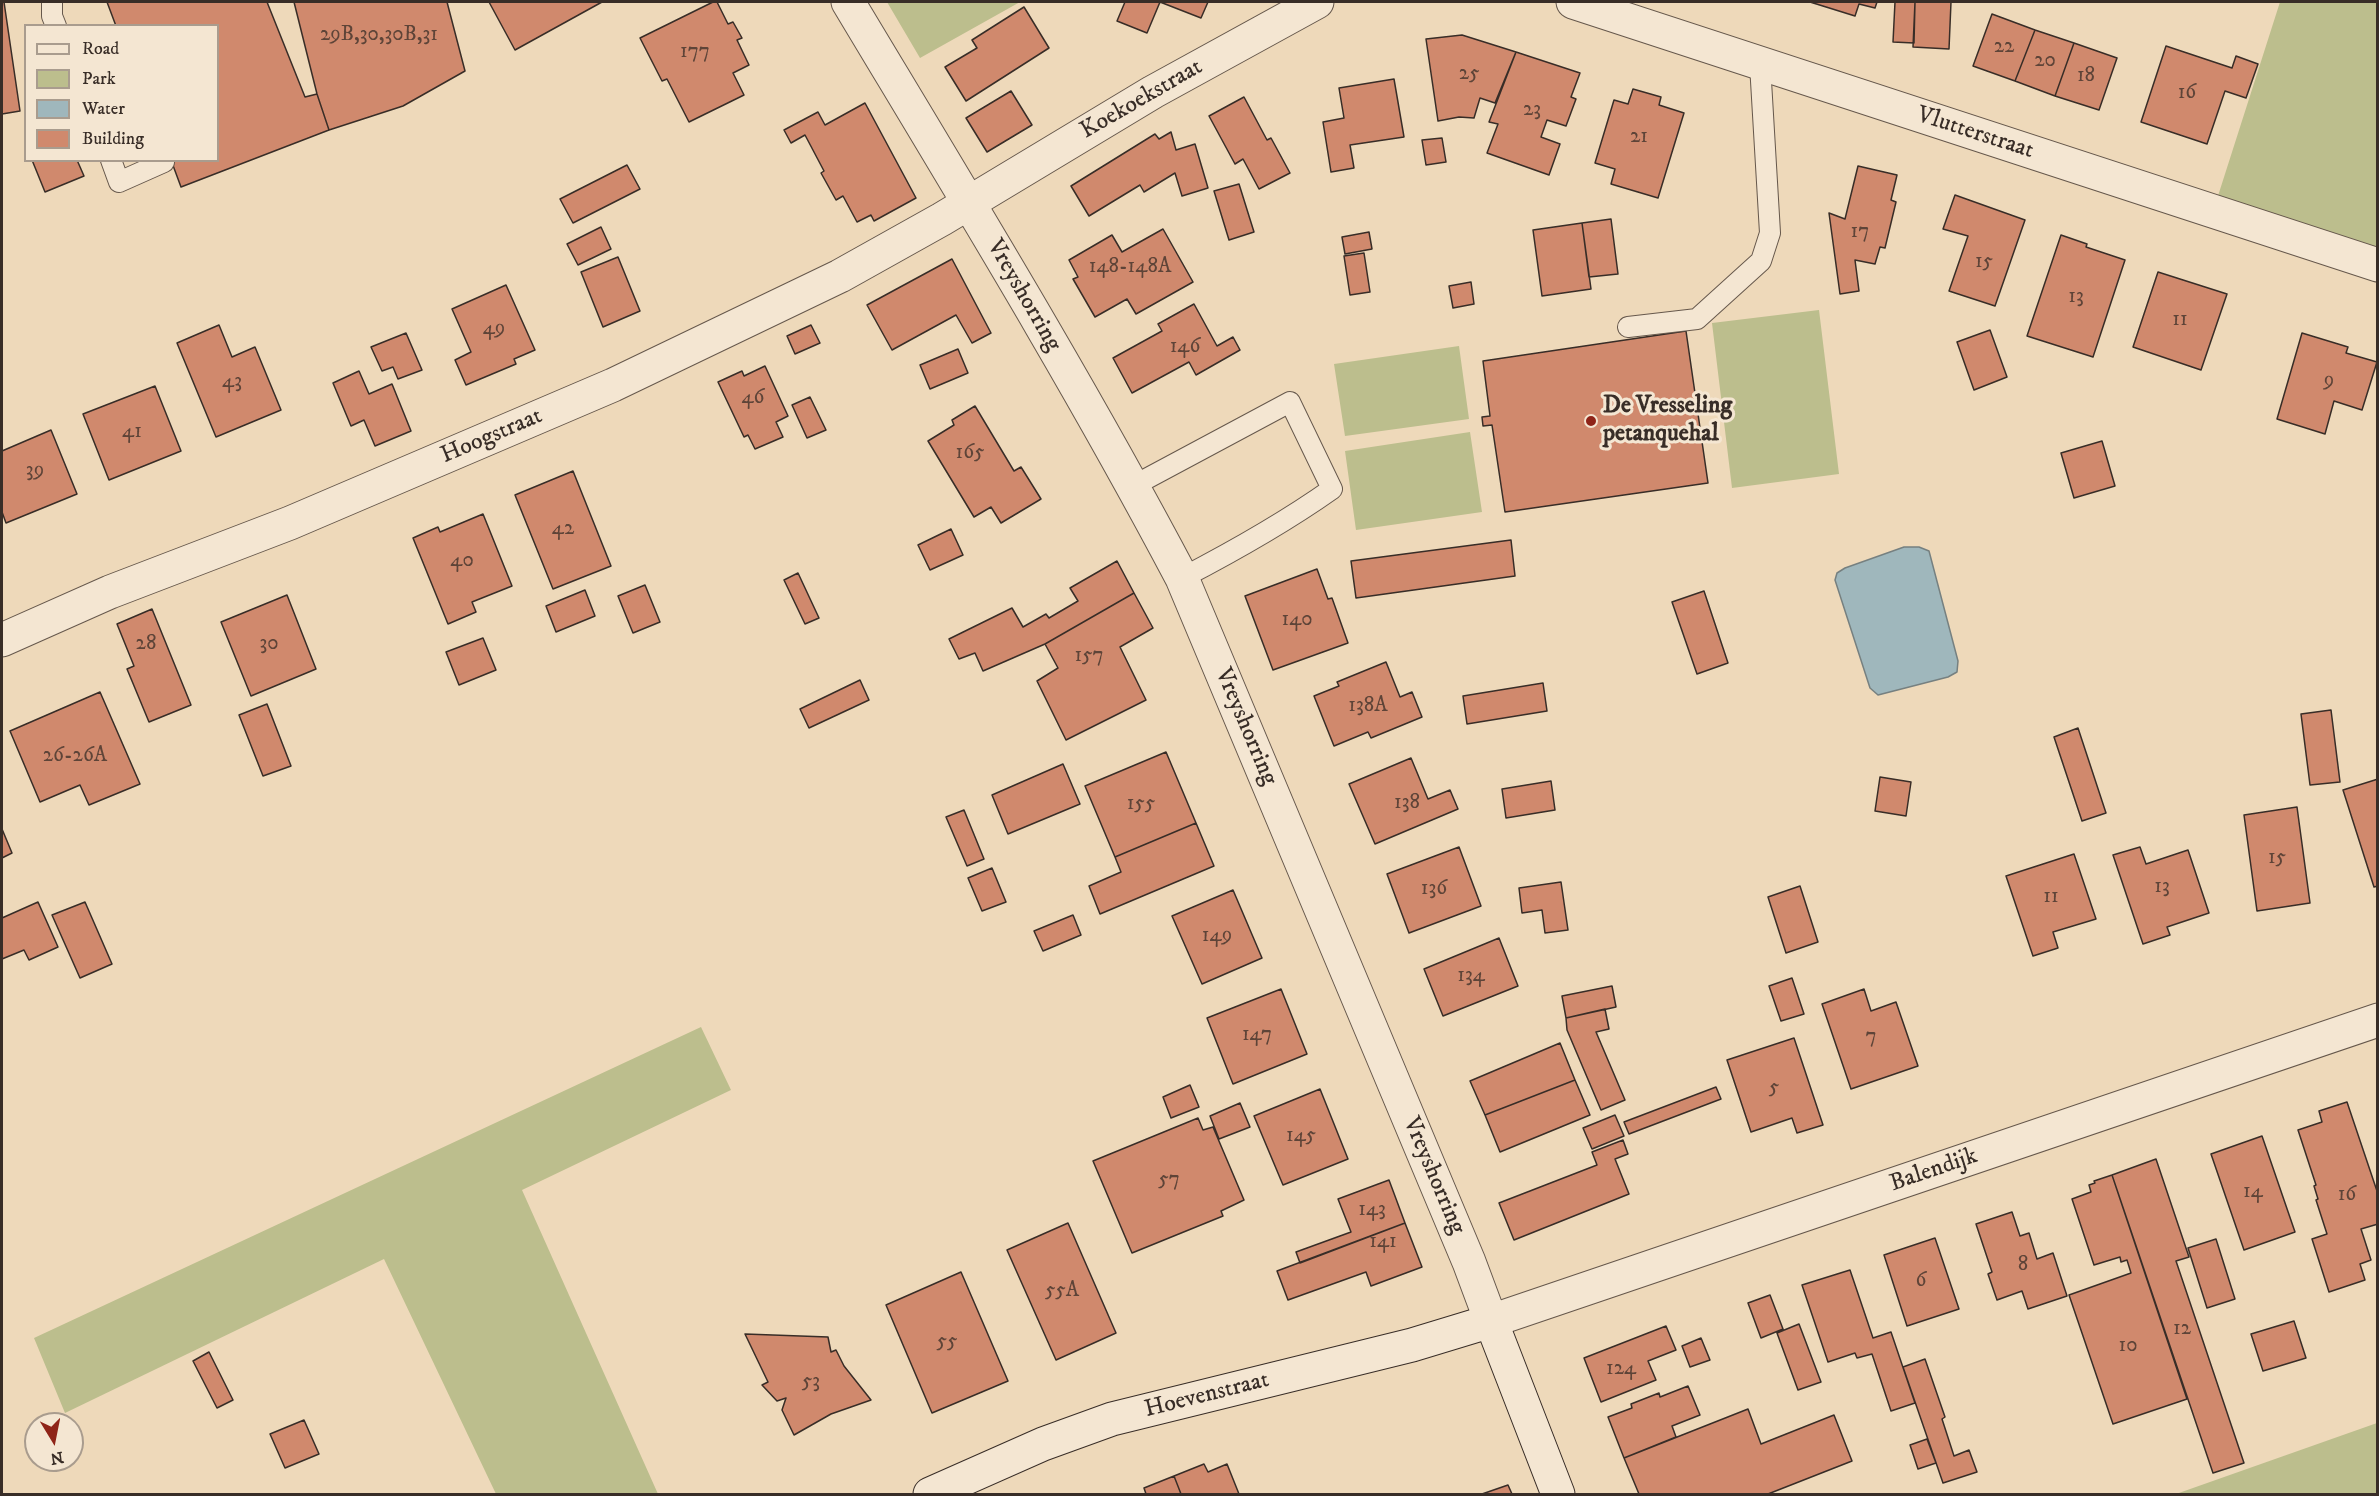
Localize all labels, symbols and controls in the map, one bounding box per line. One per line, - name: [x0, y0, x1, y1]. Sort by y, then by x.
- house number: 29B,30,30B,31: [320, 23, 438, 49]
- legend: [24, 24, 219, 162]
- house number: 22: [1994, 35, 2014, 61]
- text: Road: [82, 38, 119, 60]
- house number: 177: [680, 40, 710, 66]
- house number: 20: [2034, 49, 2056, 75]
- street label: Koekoekstraat: [1076, 54, 1208, 146]
- house number: 25: [1459, 62, 1479, 88]
- house number: 18: [2077, 64, 2095, 90]
- text: Park: [82, 68, 116, 90]
- house number: 16: [2178, 81, 2196, 107]
- text: Water: [82, 98, 125, 120]
- house number: 23: [1523, 98, 1541, 124]
- street label: Vlutterstraat: [1913, 102, 2037, 166]
- house number: 21: [1630, 125, 1648, 151]
- text: Building: [82, 128, 144, 150]
- house number: 17: [1851, 220, 1869, 246]
- street label: Vreyshorring: [979, 235, 1067, 357]
- house number: 15: [1975, 250, 1993, 276]
- house number: 148-148A: [1089, 255, 1171, 281]
- house number: 13: [2068, 285, 2084, 311]
- house number: 11: [2172, 308, 2188, 334]
- house number: 49: [483, 317, 505, 343]
- house number: 146: [1170, 335, 1200, 361]
- house number: 9: [2324, 369, 2334, 395]
- house number: 43: [222, 370, 242, 396]
- house number: 46: [741, 386, 765, 412]
- place label: De Vresseling petanquehal: [1603, 393, 1732, 449]
- street label: Hoogstraat: [437, 403, 547, 471]
- marker: De Vresseling petanquehal: [1584, 414, 1598, 428]
- house number: 41: [122, 420, 142, 446]
- house number: 165: [956, 441, 984, 467]
- house number: 39: [26, 459, 44, 485]
- house number: 42: [552, 517, 574, 543]
- house number: 40: [450, 549, 474, 575]
- house number: 140: [1281, 608, 1313, 634]
- house number: 28: [136, 632, 156, 658]
- house number: 30: [259, 632, 279, 658]
- house number: 157: [1074, 644, 1104, 670]
- street label: Vreyshorring: [1207, 664, 1283, 790]
- house number: 138A: [1348, 694, 1388, 720]
- house number: 26-26A: [43, 744, 107, 770]
- house number: 138: [1394, 791, 1420, 817]
- house number: 155: [1127, 792, 1155, 818]
- house number: 15: [2268, 846, 2286, 872]
- house number: 13: [2154, 875, 2170, 901]
- house number: 136: [1421, 877, 1447, 903]
- house number: 11: [2043, 885, 2059, 911]
- house number: 149: [1202, 924, 1232, 950]
- house number: 134: [1457, 964, 1485, 990]
- house number: 147: [1242, 1023, 1272, 1049]
- house number: 7: [1865, 1025, 1877, 1051]
- house number: 5: [1769, 1076, 1779, 1102]
- street label: Vreyshorring: [1395, 1113, 1471, 1239]
- house number: 145: [1286, 1124, 1316, 1150]
- street label: Balendijk: [1886, 1143, 1982, 1199]
- house number: 57: [1158, 1168, 1180, 1194]
- house number: 14: [2243, 1180, 2263, 1206]
- house number: 16: [2338, 1183, 2356, 1209]
- house number: 143: [1358, 1198, 1386, 1224]
- house number: 141: [1369, 1230, 1397, 1256]
- house number: 8: [2018, 1253, 2028, 1279]
- house number: 6: [1916, 1269, 1926, 1295]
- house number: 55A: [1045, 1279, 1079, 1305]
- house number: 12: [2173, 1317, 2191, 1343]
- house number: 55: [937, 1330, 957, 1356]
- house number: 10: [2119, 1334, 2137, 1360]
- house number: 124: [1606, 1357, 1636, 1383]
- street label: Hoevenstraat: [1142, 1367, 1272, 1425]
- house number: 53: [802, 1370, 820, 1396]
- north arrow: [24, 1412, 84, 1472]
- text: N: [49, 1447, 65, 1469]

